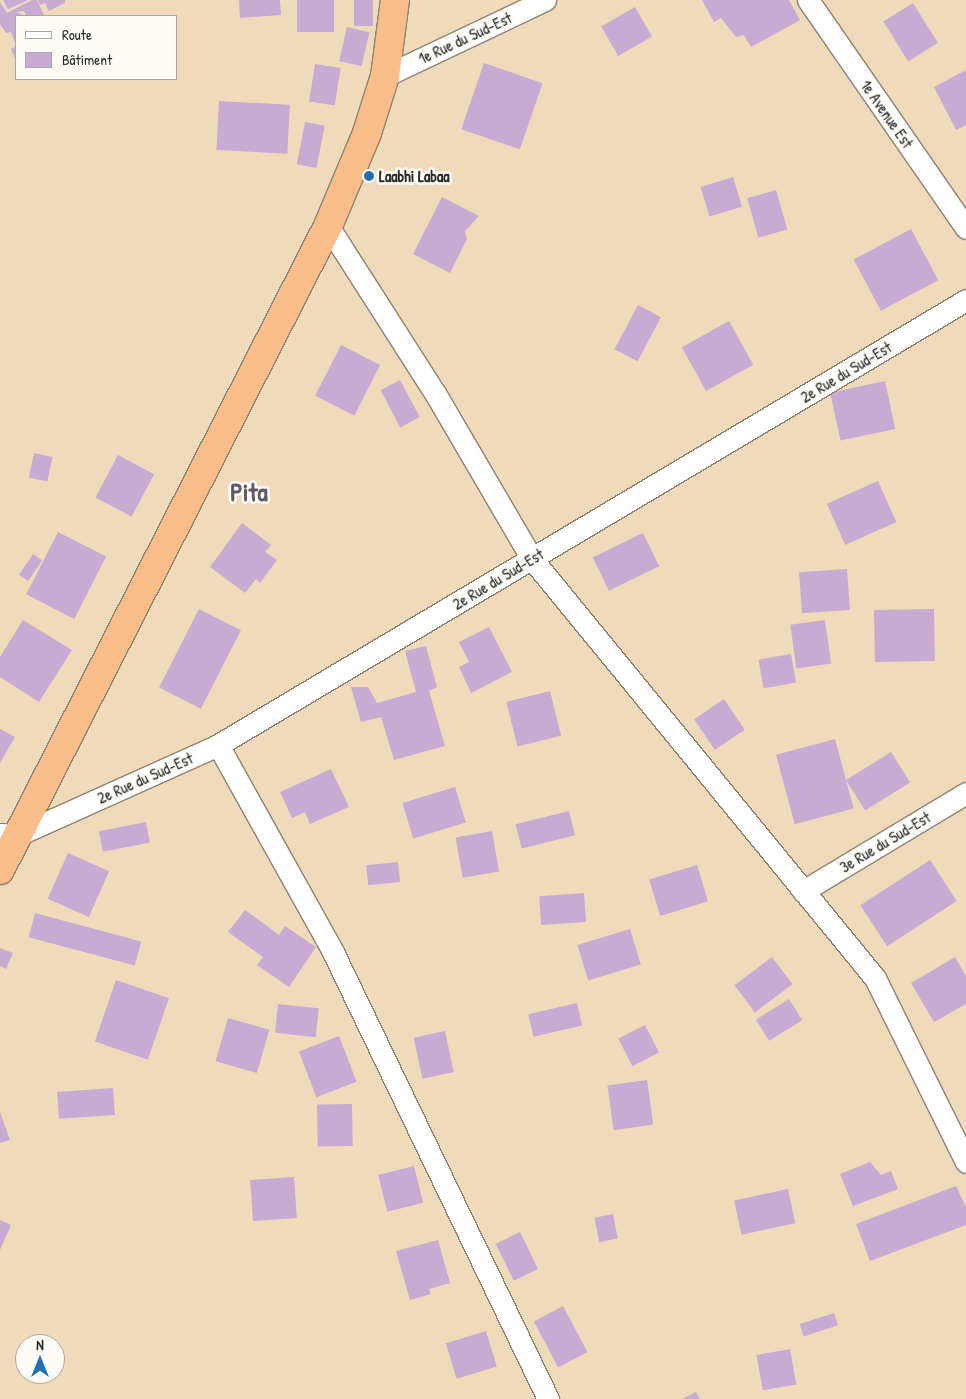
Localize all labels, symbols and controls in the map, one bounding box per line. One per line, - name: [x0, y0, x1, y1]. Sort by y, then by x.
- street label: 1e Rue du Sud-Est: [415, 8, 515, 68]
- legend: [15, 15, 178, 80]
- text: Route: [62, 24, 92, 45]
- text: Bâtiment: [62, 49, 112, 70]
- street label: 1e Avenue Est: [857, 76, 917, 152]
- place label: Laabhi Labaa: [379, 166, 449, 186]
- marker: Laabhi Labaa: [363, 170, 375, 182]
- street label: 2e Rue du Sud-Est: [797, 337, 895, 407]
- district label: Pita: [230, 476, 268, 508]
- street label: 2e Rue du Sud-Est: [449, 544, 547, 614]
- street label: 2e Rue du Sud-Est: [94, 748, 196, 808]
- street label: 3e Rue du Sud-Est: [836, 807, 934, 877]
- north arrow: [15, 1334, 65, 1384]
- text: N: [36, 1335, 44, 1354]

